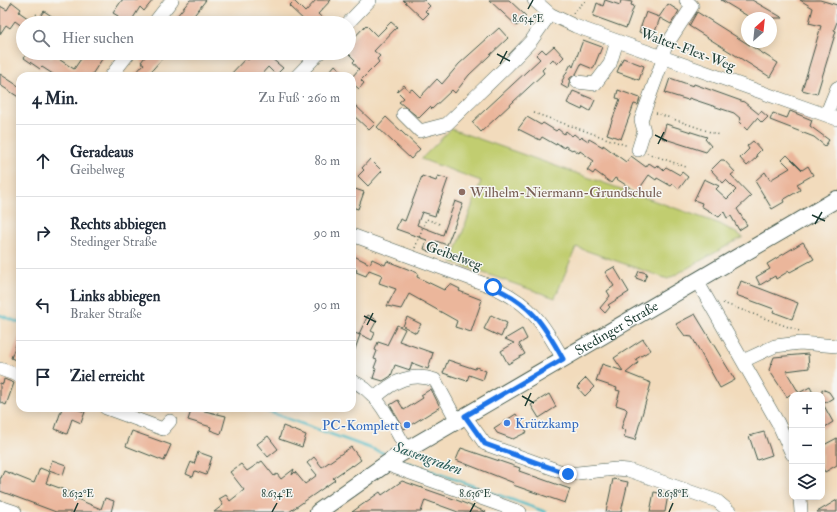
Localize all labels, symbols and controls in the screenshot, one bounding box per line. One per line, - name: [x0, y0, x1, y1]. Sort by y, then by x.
- north arrow: [741, 12, 777, 48]
- text: 8.634°E: [512, 13, 544, 25]
- search box: [16, 16, 356, 60]
- street label: Walter-Flex-Weg: [637, 24, 739, 75]
- icon: search: [30, 27, 52, 49]
- text: Hier suchen: [62, 29, 134, 48]
- text: 4 Min.: [32, 88, 78, 109]
- text: Zu Fuß · 260 m: [259, 90, 340, 106]
- text: Geradeaus: [70, 143, 133, 162]
- icon: ahead: [32, 150, 54, 172]
- text: 80 m: [314, 153, 340, 169]
- text: Geibelweg: [70, 162, 125, 178]
- place label: Wilhelm-Niermann-Grundschule: [469, 184, 662, 201]
- marker: Wilhelm-Niermann-Grundschule: [457, 187, 467, 197]
- text: Rechts abbiegen: [70, 215, 166, 234]
- icon: right: [32, 222, 54, 244]
- text: 90 m: [314, 225, 340, 241]
- text: Stedinger Straße: [70, 234, 157, 250]
- street label: Geibelweg: [423, 237, 485, 274]
- route start: [484, 278, 502, 296]
- text: Links abbiegen: [70, 287, 160, 306]
- icon: left: [32, 294, 54, 316]
- text: 90 m: [314, 297, 340, 313]
- street label: Stedinger Straße: [572, 297, 662, 359]
- text: Braker Straße: [70, 306, 142, 322]
- icon: arrive: [32, 366, 54, 388]
- text: Ziel erreicht: [70, 367, 145, 386]
- map controls: [789, 392, 825, 500]
- button: +: [789, 392, 825, 428]
- place label: Krützkamp: [515, 415, 579, 433]
- place label: PC-Komplett: [322, 417, 399, 435]
- marker: Krützkamp: [502, 418, 512, 428]
- marker: PC-Komplett: [402, 420, 412, 430]
- button: −: [789, 428, 825, 464]
- water label: Sassengraben: [390, 437, 465, 480]
- button: layers: [789, 464, 825, 500]
- route end: [559, 465, 577, 483]
- text: 8.632°E: [62, 488, 94, 500]
- text: 8.634°E: [261, 488, 293, 500]
- text: 8.636°E: [459, 488, 491, 500]
- text: 8.638°E: [658, 488, 688, 500]

